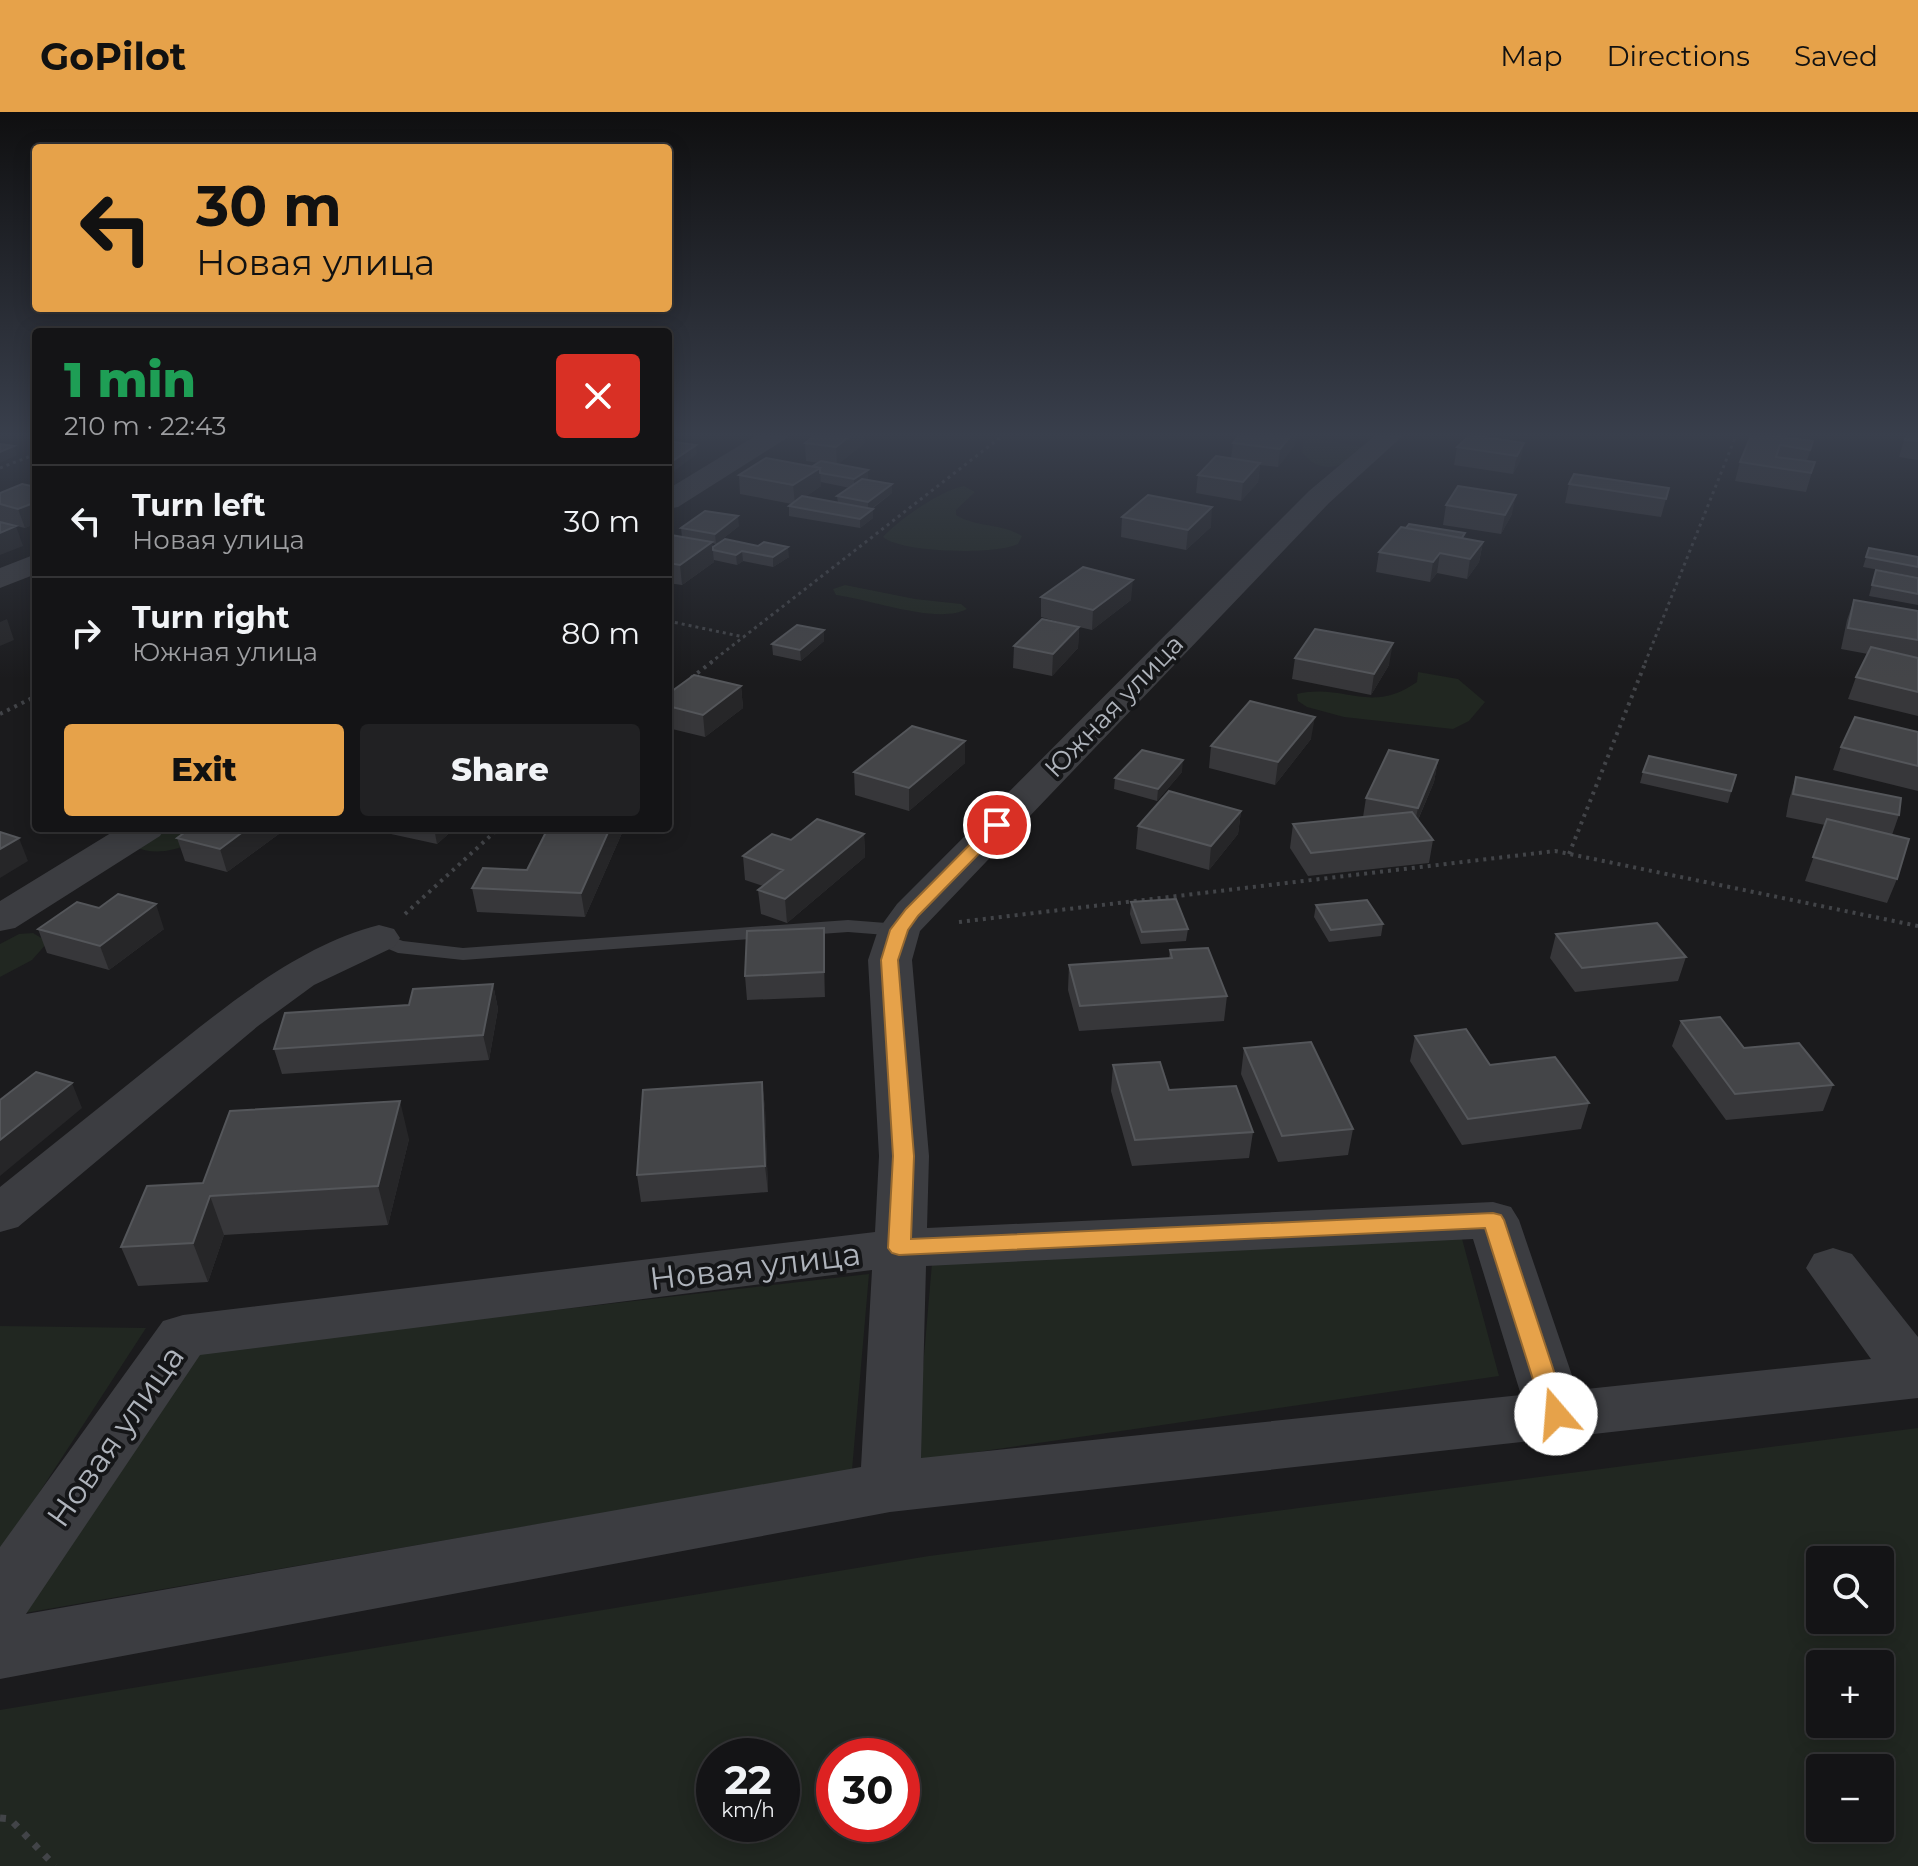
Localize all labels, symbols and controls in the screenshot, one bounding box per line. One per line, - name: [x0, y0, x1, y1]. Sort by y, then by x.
- text: GoPilot: [40, 33, 186, 80]
- text: Map: [1500, 39, 1562, 73]
- text: Directions: [1606, 39, 1750, 73]
- text: Saved: [1794, 39, 1878, 73]
- text: 30 m: [196, 172, 342, 240]
- icon: left: [64, 176, 168, 280]
- text: Новая улица: [196, 240, 435, 284]
- text: 1 min: [64, 351, 196, 409]
- button: close: [556, 354, 640, 438]
- text: 210 m · 22:43: [64, 410, 226, 442]
- text: Turn left: [132, 487, 265, 524]
- icon: left: [64, 499, 108, 543]
- text: 30 m: [564, 503, 640, 540]
- text: Новая улица: [132, 524, 305, 556]
- text: Turn right: [132, 599, 289, 636]
- icon: right: [64, 611, 108, 655]
- text: 80 m: [561, 615, 640, 652]
- street label: Южная улица: [1038, 628, 1190, 784]
- text: Южная улица: [132, 636, 318, 668]
- button: Exit: [64, 724, 344, 816]
- button: Share: [360, 724, 640, 816]
- pin: [963, 791, 1031, 859]
- icon: arrive: [975, 803, 1019, 847]
- street label: Новая улица: [647, 1234, 863, 1298]
- street label: Новая улица: [38, 1338, 192, 1534]
- position arrow: [1514, 1372, 1598, 1456]
- map controls: [1806, 1546, 1894, 1842]
- button: search: [1806, 1546, 1894, 1634]
- button: +: [1806, 1650, 1894, 1738]
- speed limit sign: 30: [816, 1738, 920, 1842]
- button: −: [1806, 1754, 1894, 1842]
- text: 22: [724, 1755, 772, 1804]
- text: km/h: [721, 1798, 775, 1822]

